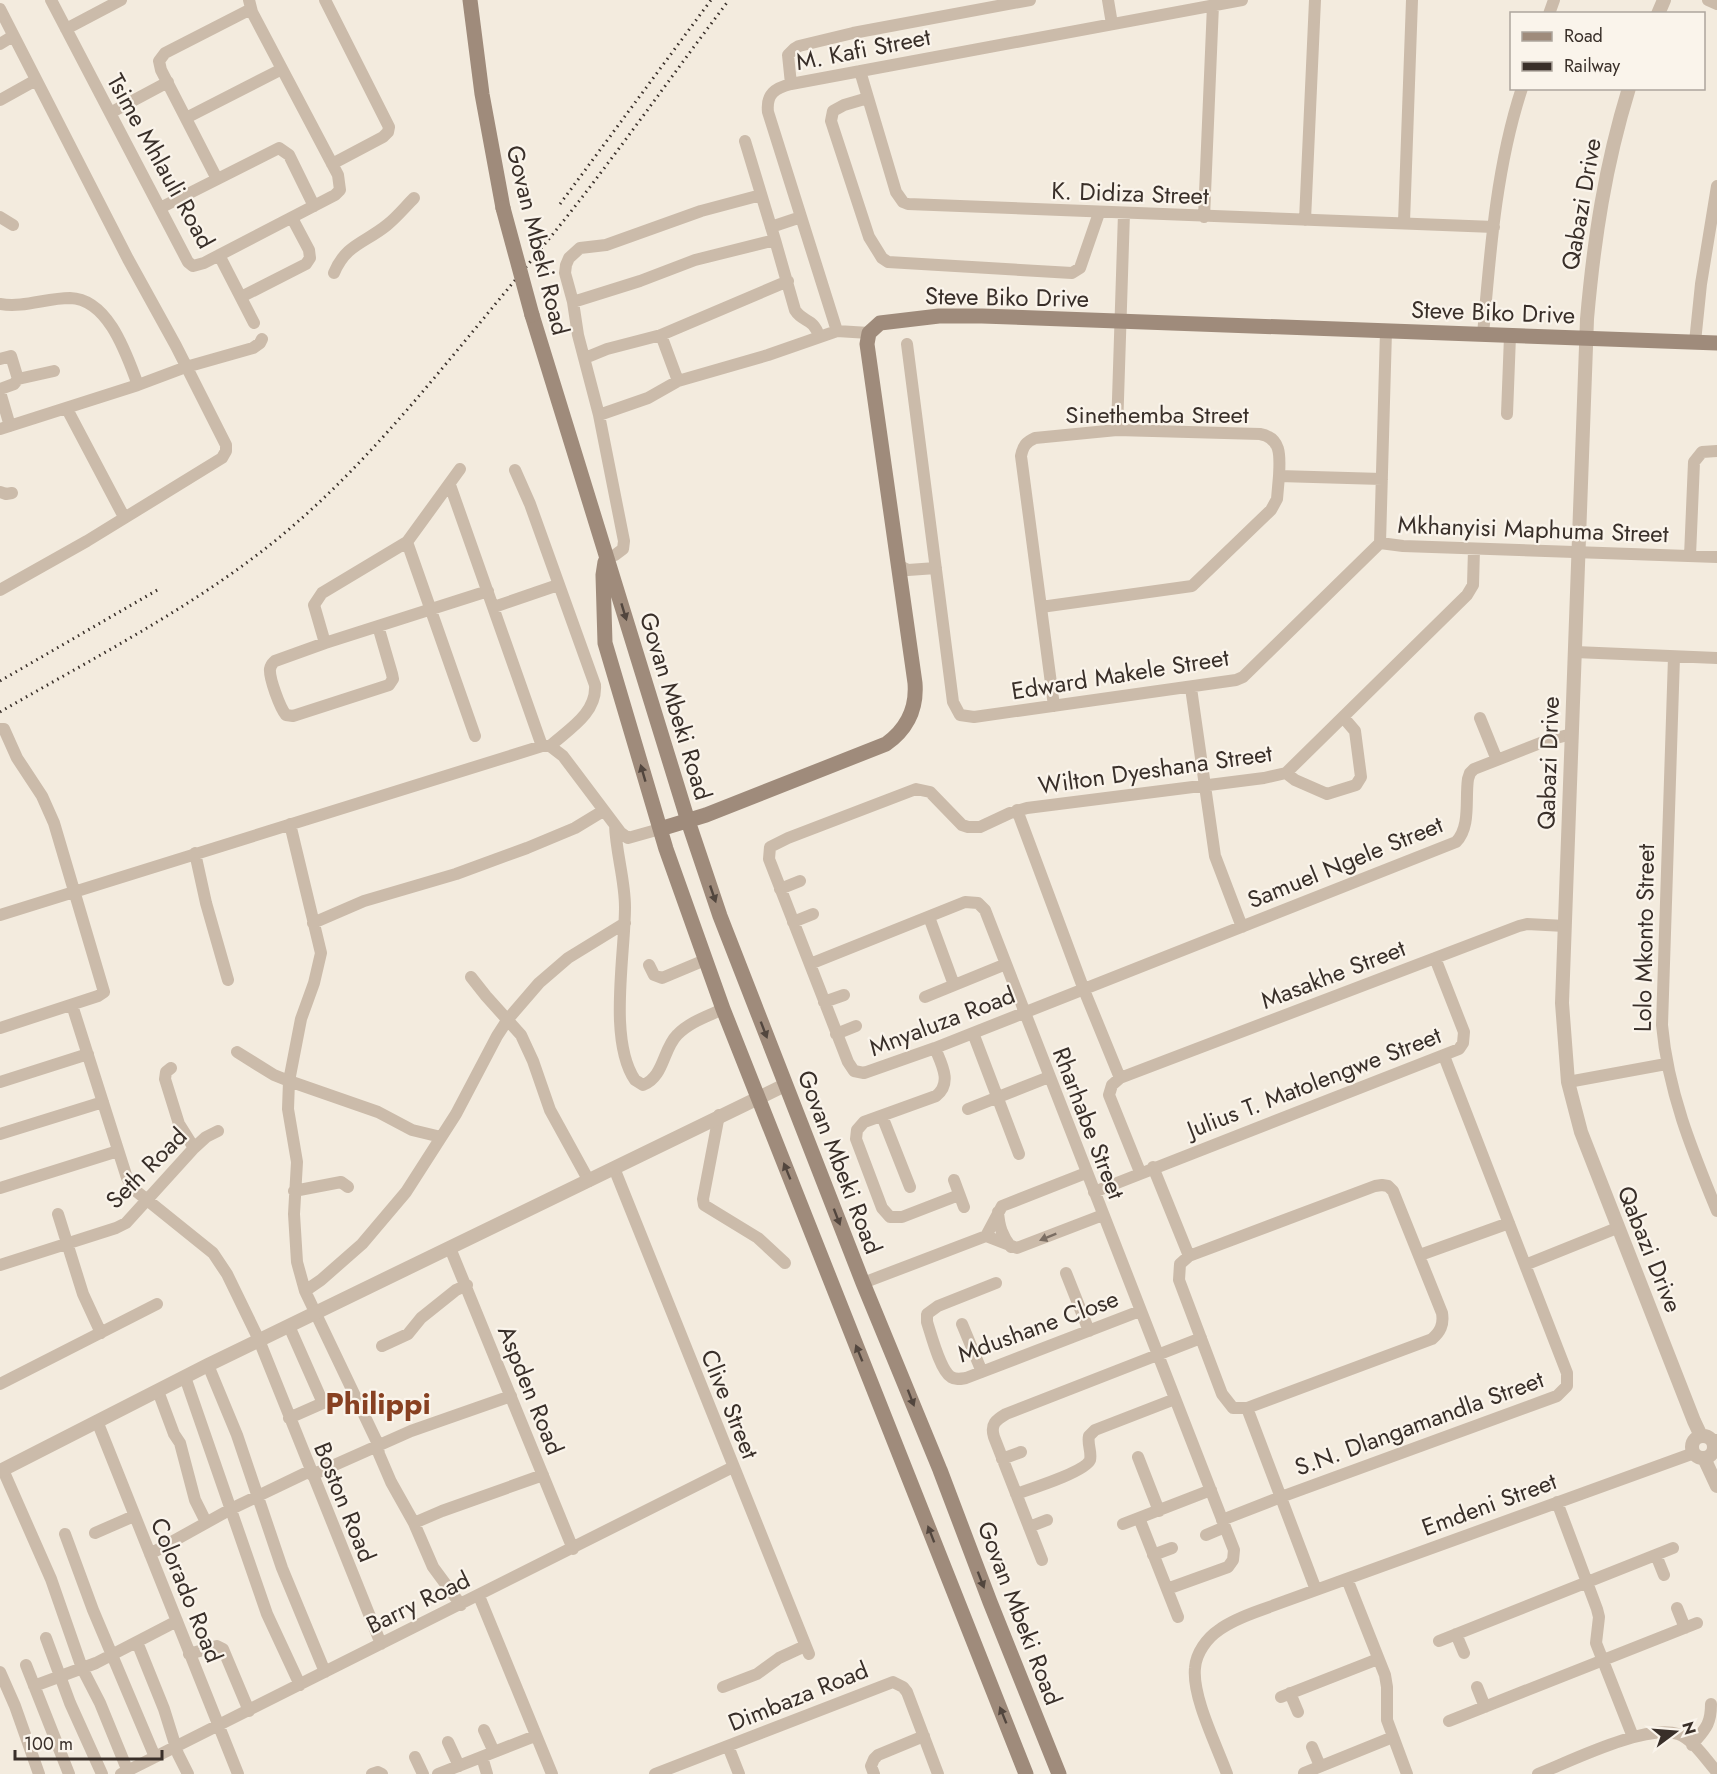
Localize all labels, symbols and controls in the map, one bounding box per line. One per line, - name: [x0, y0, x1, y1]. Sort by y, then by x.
- legend: [1510, 12, 1705, 90]
- street label: M. Kafi Street: [793, 19, 934, 79]
- text: Road: [1564, 23, 1603, 49]
- text: Railway: [1564, 53, 1620, 79]
- street label: Tsime Mhlauli Road: [98, 67, 224, 255]
- street label: Qabazi Drive: [1552, 135, 1610, 273]
- street label: Govan Mbeki Road: [497, 141, 579, 339]
- street label: K. Didiza Street: [1051, 173, 1210, 213]
- street label: Steve Biko Drive: [925, 278, 1089, 316]
- street label: Steve Biko Drive: [1410, 292, 1576, 332]
- street label: Sinethemba Street: [1065, 397, 1249, 432]
- street label: Mkhanyisi Maphuma Street: [1397, 507, 1669, 551]
- one-way arrow: [620, 603, 629, 621]
- street label: Govan Mbeki Road: [631, 608, 721, 804]
- street label: Edward Makele Street: [1009, 639, 1231, 708]
- street label: Qabazi Drive: [1528, 696, 1568, 830]
- street label: Wilton Dyeshana Street: [1036, 735, 1274, 803]
- one-way arrow: [638, 764, 647, 782]
- street label: Samuel Ngele Street: [1242, 807, 1448, 917]
- street label: Lolo Mkonto Street: [1625, 843, 1663, 1032]
- one-way arrow: [708, 885, 718, 903]
- street label: Masakhe Street: [1256, 930, 1411, 1018]
- street label: Mnyaluza Road: [864, 977, 1020, 1065]
- street label: Julius T. Matolengwe Street: [1179, 1017, 1446, 1148]
- one-way arrow: [760, 1021, 769, 1039]
- street label: Rharhabe Street: [1044, 1042, 1134, 1204]
- street label: Govan Mbeki Road: [789, 1065, 891, 1259]
- street label: Seth Road: [97, 1119, 195, 1217]
- one-way arrow: [782, 1162, 792, 1180]
- street label: Qabazi Drive: [1609, 1181, 1691, 1317]
- one-way arrow: [833, 1208, 843, 1226]
- one-way arrow: [1039, 1232, 1057, 1242]
- street label: Mdushane Close: [953, 1281, 1123, 1371]
- street label: Aspden Road: [489, 1320, 573, 1460]
- one-way arrow: [854, 1343, 864, 1361]
- street label: Clive Street: [692, 1344, 768, 1464]
- street label: S.N. Dlangamandla Street: [1290, 1362, 1549, 1484]
- district label: Philippi: [325, 1382, 431, 1425]
- one-way arrow: [907, 1389, 916, 1407]
- street label: Boston Road: [305, 1437, 385, 1567]
- street label: Emdeni Street: [1417, 1463, 1562, 1545]
- street label: Colorado Road: [142, 1512, 232, 1668]
- street label: Govan Mbeki Road: [969, 1516, 1071, 1710]
- one-way arrow: [926, 1525, 935, 1543]
- street label: Barry Road: [360, 1562, 476, 1642]
- one-way arrow: [977, 1571, 987, 1589]
- street label: Dimbaza Road: [723, 1652, 873, 1740]
- north arrow: [1645, 1702, 1705, 1762]
- one-way arrow: [998, 1706, 1008, 1724]
- text: N: [1676, 1719, 1702, 1737]
- scale bar: [15, 1723, 162, 1761]
- text: 100 m: [24, 1731, 73, 1757]

